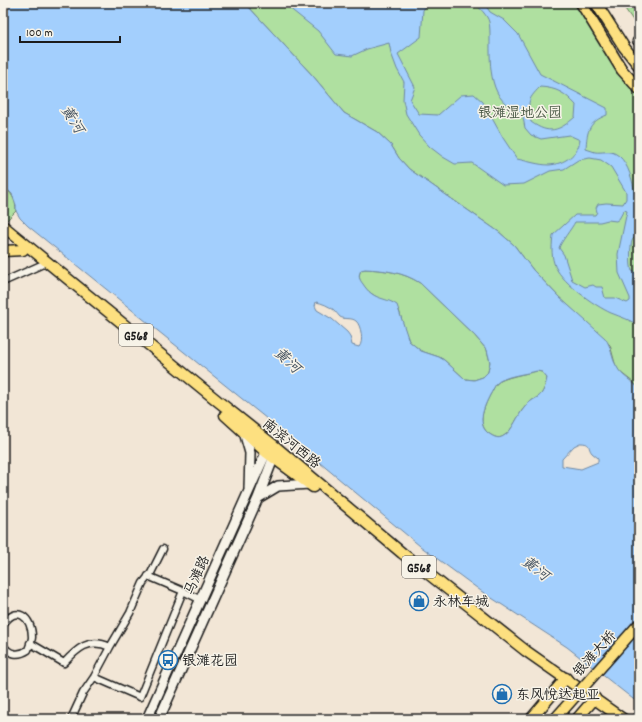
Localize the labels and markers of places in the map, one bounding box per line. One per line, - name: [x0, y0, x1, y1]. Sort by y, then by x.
- shop icon: 永林车城: [408, 590, 430, 612]
- place label: 永林车城: [433, 593, 489, 613]
- bus stop icon: 银滩花园: [157, 649, 179, 671]
- place label: 银滩花园: [182, 652, 238, 672]
- shop icon: 东风悦达起亚: [491, 683, 513, 705]
- place label: 东风悦达起亚: [516, 686, 600, 706]

